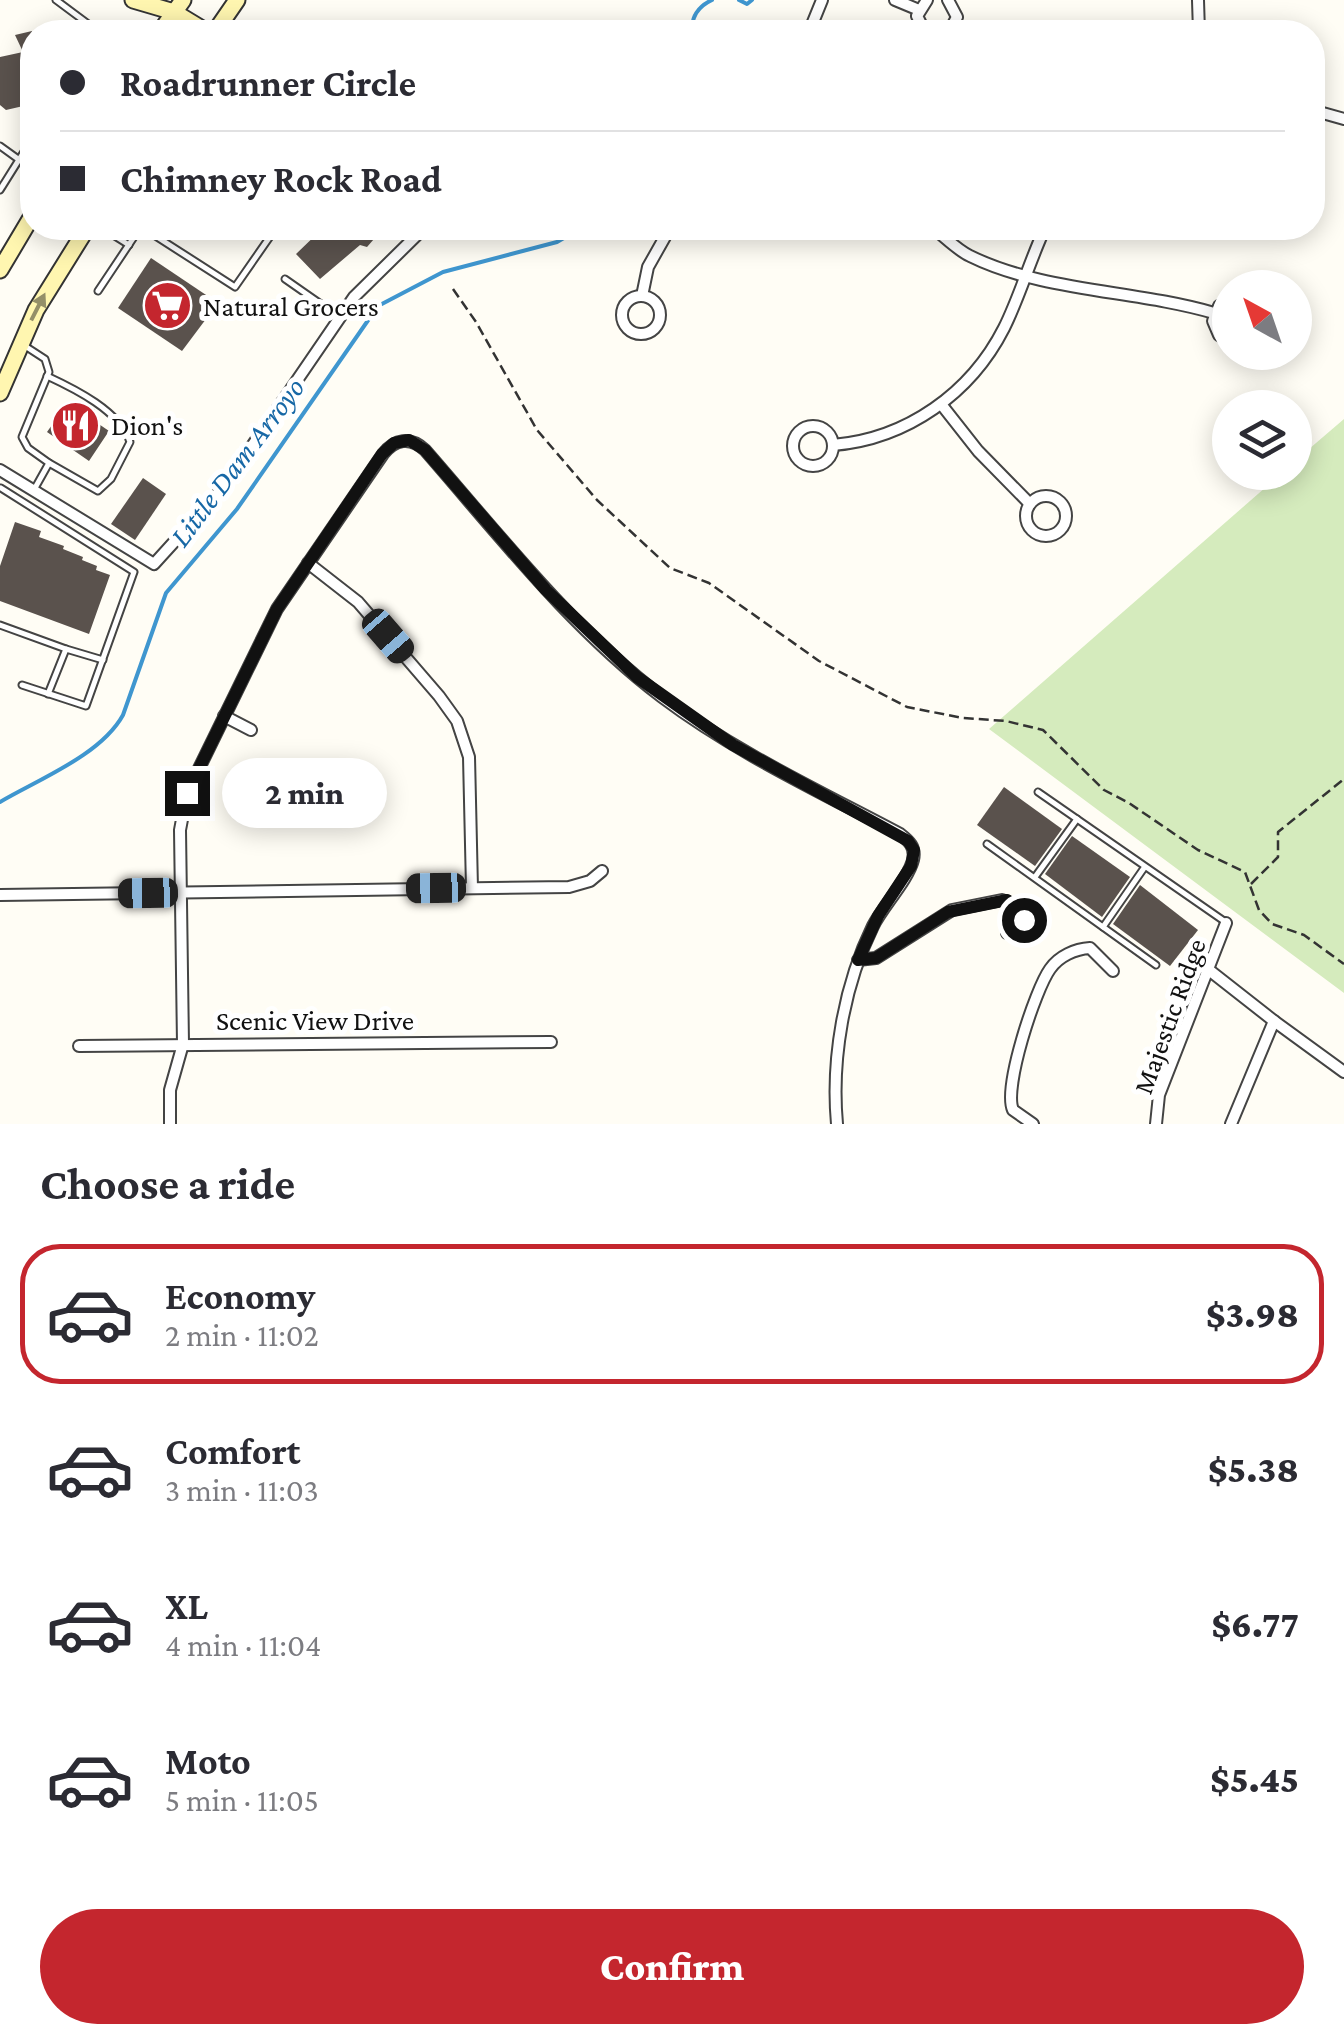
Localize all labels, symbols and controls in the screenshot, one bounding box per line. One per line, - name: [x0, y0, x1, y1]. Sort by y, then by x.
- text: Roadrunner Circle: [120, 62, 416, 104]
- text: Chimney Rock Road: [120, 158, 442, 200]
- north arrow: [1212, 270, 1312, 370]
- map controls: [1212, 270, 1312, 490]
- supermarket icon: Natural Grocers: [142, 280, 194, 332]
- place label: Natural Grocers: [203, 291, 379, 322]
- one-way arrow: [29, 293, 46, 322]
- water label: Little Dam Arroyo: [163, 371, 311, 553]
- button: layers: [1212, 390, 1312, 490]
- restaurant icon: Dion's: [50, 399, 102, 451]
- place label: Dion's: [111, 410, 183, 441]
- car: [357, 604, 419, 668]
- callout: 2 min: [222, 758, 387, 828]
- route end: [165, 771, 210, 816]
- text: 2 min: [265, 775, 344, 811]
- car: [406, 872, 466, 904]
- car: [118, 877, 178, 909]
- route start: [1002, 898, 1047, 943]
- street label: Majestic Ridge: [1127, 934, 1212, 1098]
- street label: Scenic View Drive: [216, 1005, 414, 1036]
- text: Choose a ride: [40, 1159, 295, 1209]
- icon: car: [45, 1269, 135, 1359]
- text: Economy: [165, 1275, 315, 1317]
- text: $3.98: [1206, 1293, 1299, 1335]
- text: 2 min · 11:02: [165, 1317, 319, 1353]
- icon: car: [45, 1424, 135, 1514]
- text: Comfort: [165, 1430, 301, 1472]
- text: $5.38: [1208, 1448, 1299, 1490]
- text: 3 min · 11:03: [165, 1472, 319, 1508]
- icon: car: [45, 1579, 135, 1669]
- text: XL: [165, 1585, 208, 1627]
- text: $6.77: [1211, 1603, 1299, 1645]
- text: 4 min · 11:04: [165, 1627, 321, 1663]
- icon: car: [45, 1734, 135, 1824]
- text: Moto: [165, 1740, 251, 1782]
- text: $5.45: [1210, 1758, 1299, 1800]
- text: 5 min · 11:05: [165, 1782, 319, 1818]
- button: Confirm: [40, 1909, 1304, 2024]

